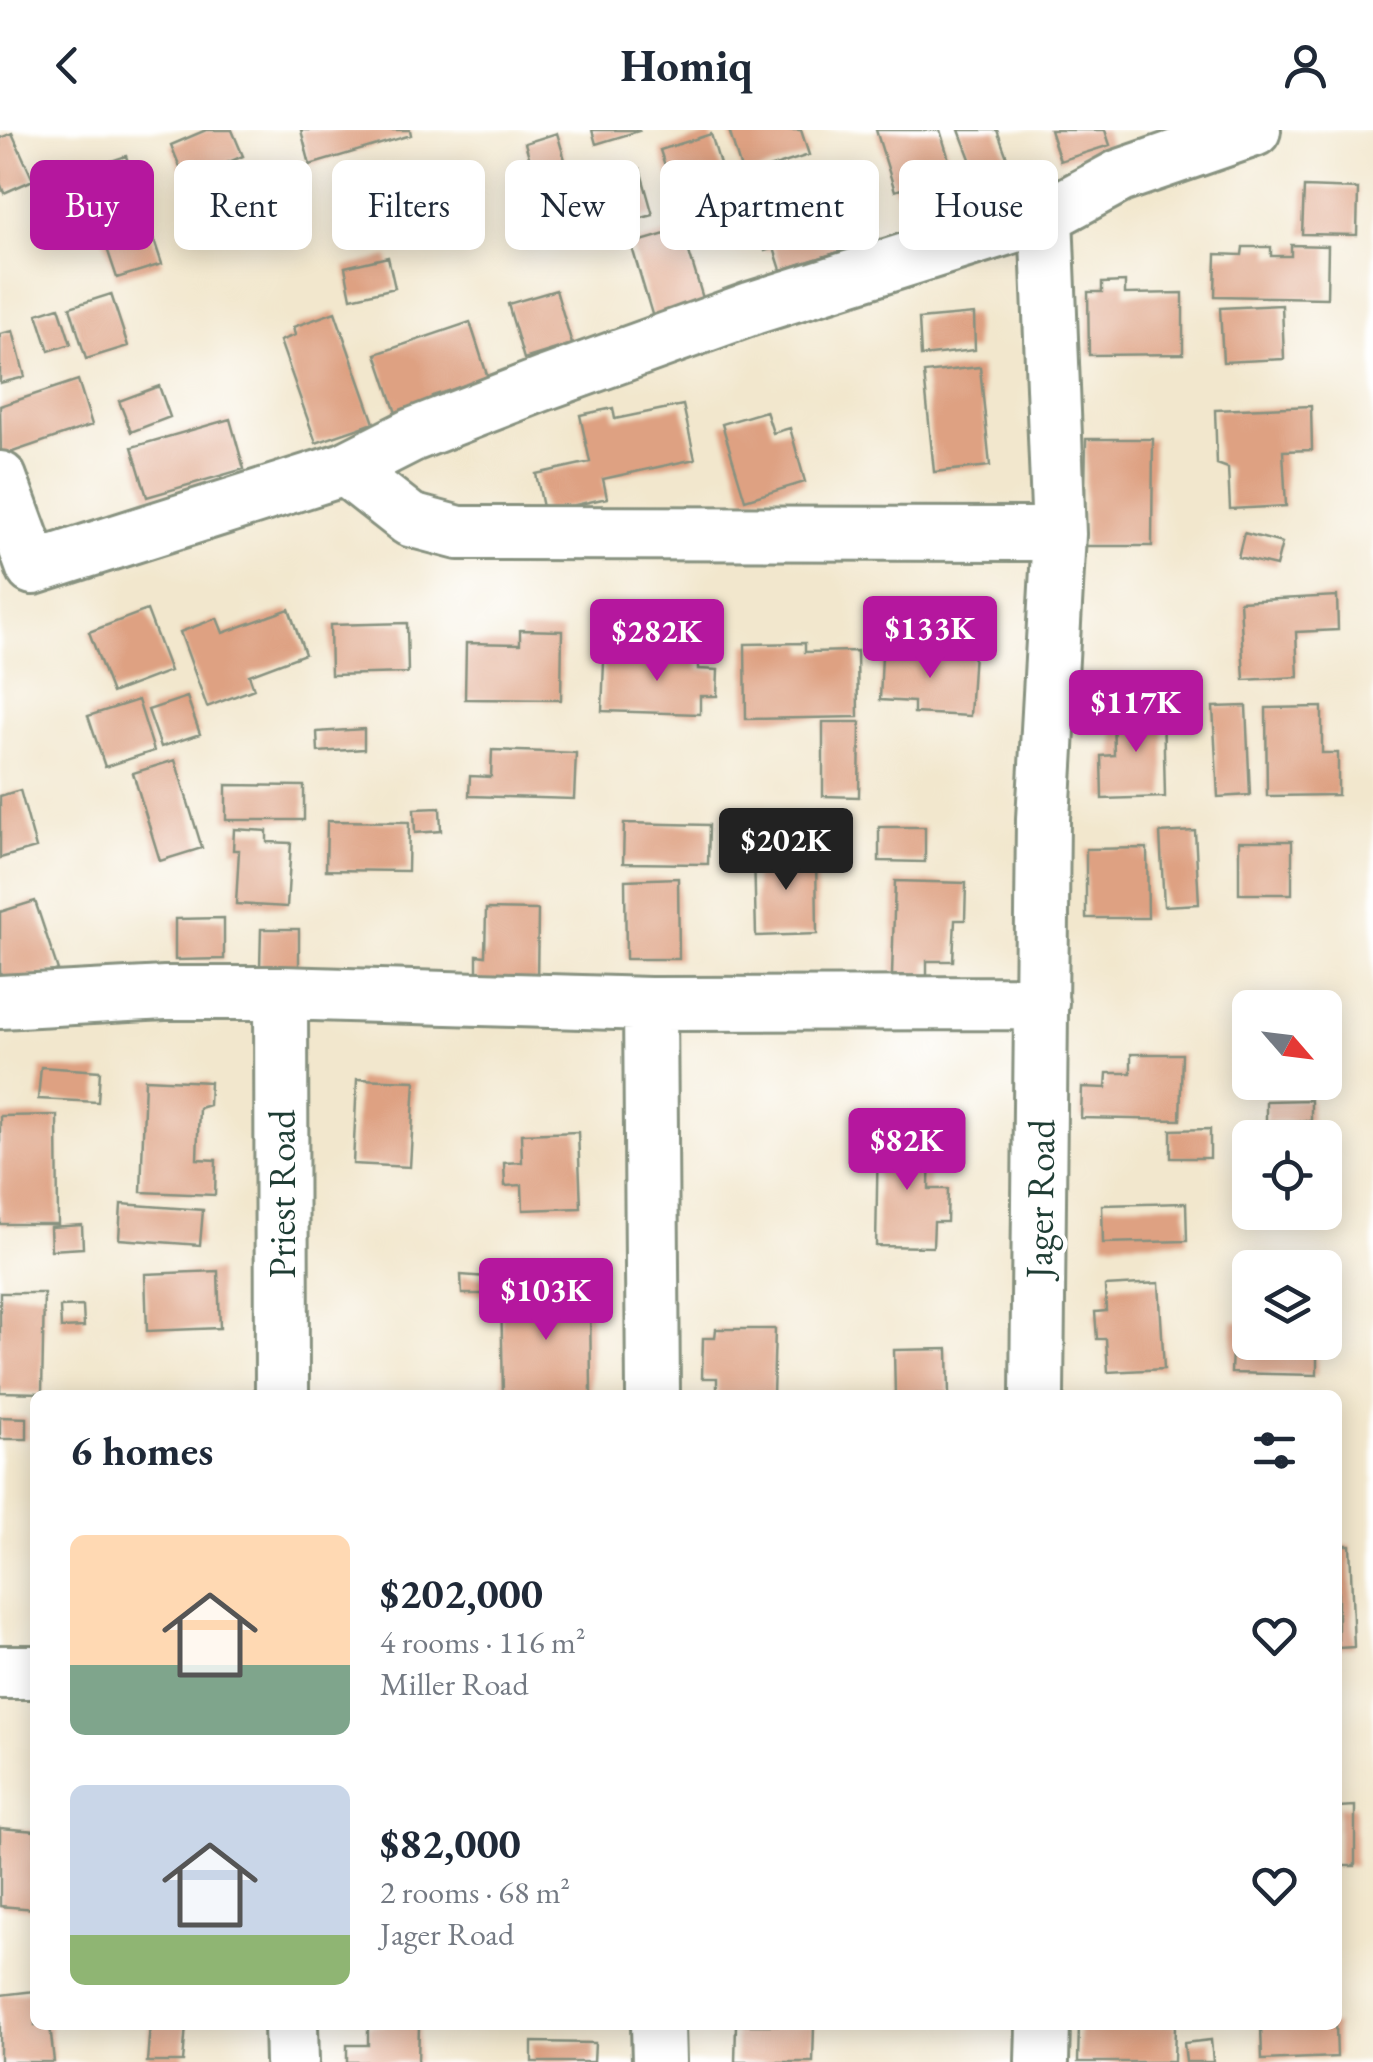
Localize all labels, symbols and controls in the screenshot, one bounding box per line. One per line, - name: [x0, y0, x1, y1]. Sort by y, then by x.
- text: Homiq: [620, 36, 753, 94]
- icon: back: [40, 38, 95, 93]
- icon: person: [1278, 38, 1333, 93]
- chip: Buy: [30, 160, 154, 250]
- chip: Rent: [174, 160, 312, 250]
- chip: Filters: [332, 160, 485, 250]
- chip: New: [505, 160, 640, 250]
- chip: Apartment: [660, 160, 879, 250]
- chip: House: [899, 160, 1058, 250]
- pin: $133K: [860, 596, 1000, 681]
- pin: $282K: [587, 599, 727, 684]
- text: $133K: [885, 607, 975, 649]
- text: $282K: [612, 610, 702, 652]
- pin: $117K: [1066, 670, 1206, 755]
- text: $117K: [1091, 681, 1181, 723]
- pin: $202K: [716, 808, 856, 893]
- text: $202K: [741, 819, 831, 861]
- north arrow: [1232, 990, 1342, 1100]
- map controls: [1232, 990, 1342, 1360]
- pin: $82K: [848, 1108, 966, 1193]
- street label: Priest Road: [257, 1109, 306, 1279]
- street label: Jager Road: [1014, 1118, 1065, 1282]
- text: $82K: [870, 1119, 944, 1161]
- button: locate: [1232, 1120, 1342, 1230]
- button: layers: [1232, 1250, 1342, 1360]
- pin: $103K: [476, 1258, 616, 1343]
- text: $103K: [501, 1269, 591, 1311]
- text: 6 homes: [70, 1423, 213, 1478]
- icon: filters: [1247, 1423, 1302, 1478]
- text: $202,000: [380, 1566, 543, 1621]
- icon: home: [150, 1575, 270, 1695]
- icon: heart: [1247, 1608, 1302, 1663]
- text: 4 rooms · 116 m²: [380, 1621, 586, 1663]
- text: Miller Road: [380, 1663, 529, 1705]
- text: $82,000: [380, 1816, 521, 1871]
- icon: home: [150, 1825, 270, 1945]
- icon: heart: [1247, 1858, 1302, 1913]
- text: 2 rooms · 68 m²: [380, 1871, 570, 1913]
- text: Jager Road: [380, 1913, 514, 1955]

